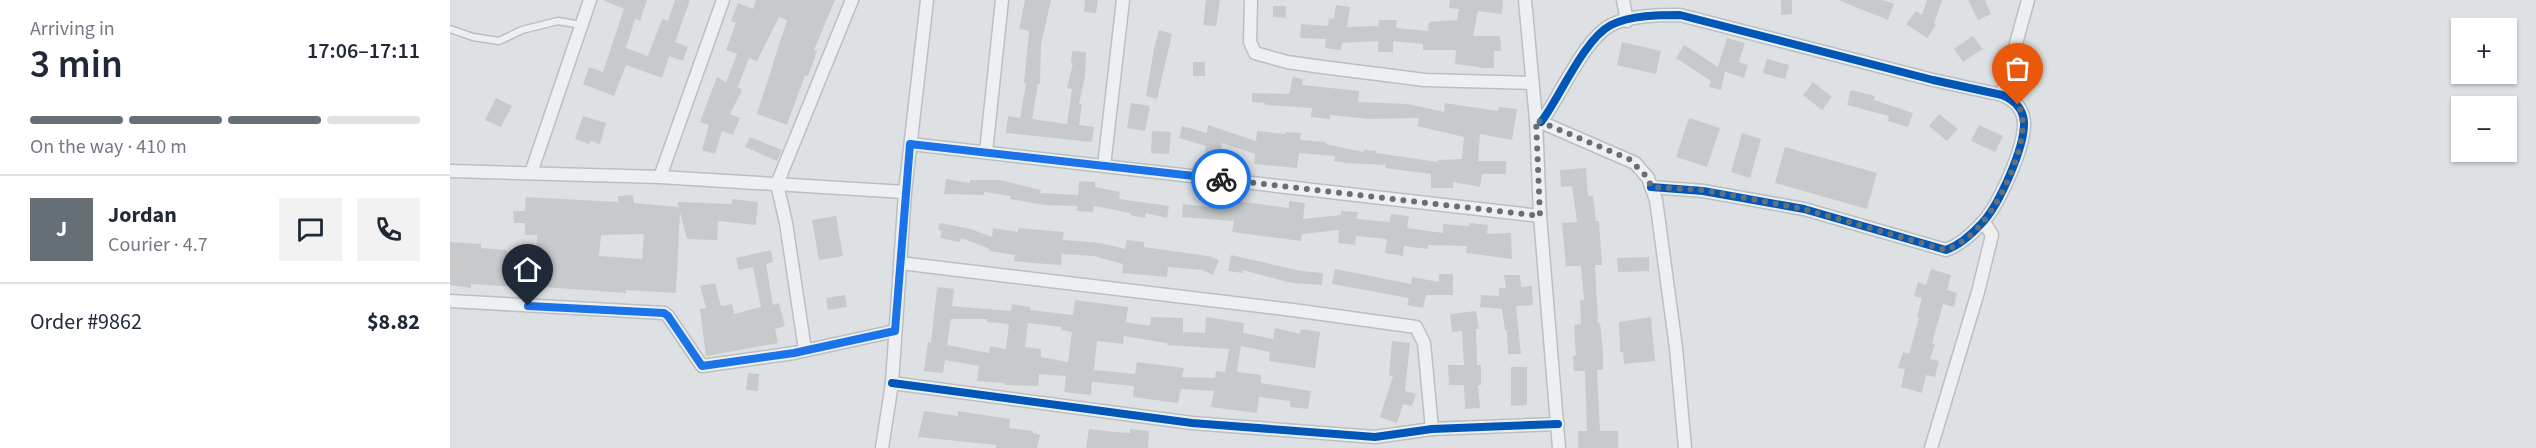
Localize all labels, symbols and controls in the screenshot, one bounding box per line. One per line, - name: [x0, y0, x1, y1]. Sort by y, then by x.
- text: Arriving in: [30, 15, 115, 43]
- map controls: [2451, 18, 2517, 162]
- button: +: [2451, 18, 2517, 84]
- text: 17:06–17:11: [307, 35, 420, 67]
- text: 3 min: [30, 37, 123, 93]
- pin: [1992, 43, 2043, 105]
- icon: bag: [2001, 52, 2034, 85]
- button: −: [2451, 96, 2517, 162]
- text: On the way · 410 m: [30, 133, 187, 161]
- courier: [1191, 149, 1251, 209]
- icon: bike: [1205, 163, 1238, 196]
- button: chat: [279, 198, 342, 261]
- button: phone: [357, 198, 420, 261]
- text: Jordan: [108, 199, 177, 231]
- text: J: [56, 213, 67, 245]
- text: Courier · 4.7: [108, 231, 208, 259]
- pin: [502, 244, 553, 306]
- icon: home: [511, 253, 544, 286]
- text: Order #9862: [30, 306, 142, 338]
- text: $8.82: [367, 306, 420, 338]

